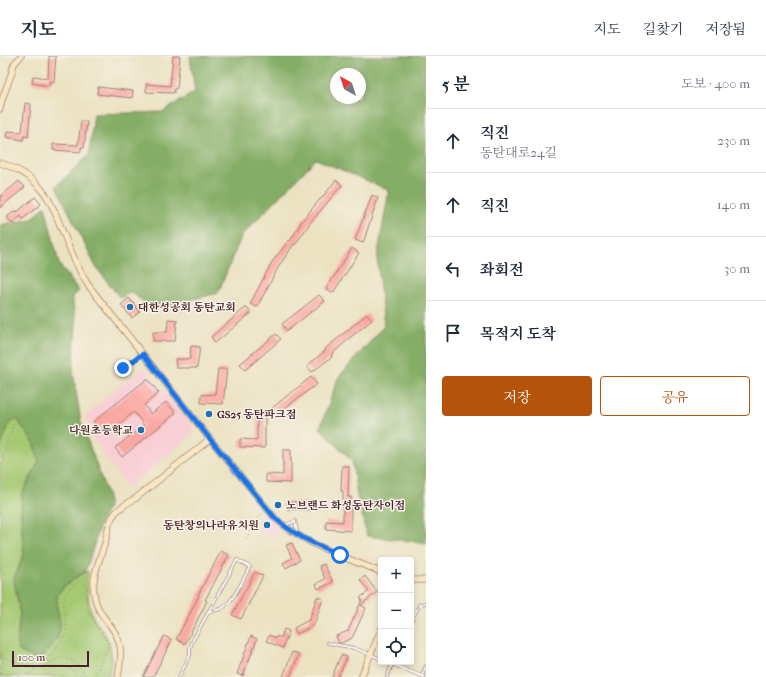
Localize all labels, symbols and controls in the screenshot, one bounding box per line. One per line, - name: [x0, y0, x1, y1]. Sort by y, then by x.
- text: 지도: [20, 19, 57, 41]
- text: 지도: [594, 21, 621, 38]
- text: 길찾기: [643, 21, 683, 38]
- text: 저장됨: [705, 21, 746, 38]
- north arrow: [330, 68, 366, 104]
- text: 5 분: [442, 74, 469, 94]
- text: 도보 · 400 m: [681, 76, 750, 91]
- text: 직진: [480, 124, 509, 142]
- icon: ahead: [442, 130, 464, 152]
- text: 230 m: [717, 133, 750, 148]
- text: 동탄대로24길: [480, 145, 557, 160]
- icon: ahead: [442, 194, 464, 216]
- text: 직진: [480, 197, 509, 215]
- text: 140 m: [717, 197, 750, 212]
- icon: left: [442, 258, 464, 280]
- text: 좌회전: [480, 261, 523, 279]
- text: 30 m: [724, 261, 750, 276]
- place label: 대한성공회 동탄교회: [138, 301, 236, 314]
- marker: 대한성공회 동탄교회: [125, 302, 135, 312]
- icon: arrive: [442, 322, 464, 344]
- text: 목적지 도착: [480, 325, 556, 343]
- route end: [114, 359, 132, 377]
- button: 저장: [442, 376, 592, 416]
- button: 공유: [600, 376, 750, 416]
- place label: GS25 동탄파크점: [217, 408, 296, 421]
- marker: GS25 동탄파크점: [204, 409, 214, 419]
- place label: 다원초등학교: [69, 424, 133, 437]
- marker: 다원초등학교: [136, 425, 146, 435]
- place label: 노브랜드 화성동탄자이점: [286, 499, 405, 512]
- marker: 노브랜드 화성동탄자이점: [273, 500, 283, 510]
- place label: 동탄창의나라유치원: [162, 519, 259, 532]
- marker: 동탄창의나라유치원: [262, 520, 272, 530]
- route start: [331, 546, 349, 564]
- map controls: [378, 557, 414, 665]
- button: +: [378, 557, 414, 593]
- button: −: [378, 593, 414, 629]
- button: locate: [378, 629, 414, 665]
- scale bar: [12, 649, 89, 668]
- text: 100 m: [18, 651, 46, 664]

